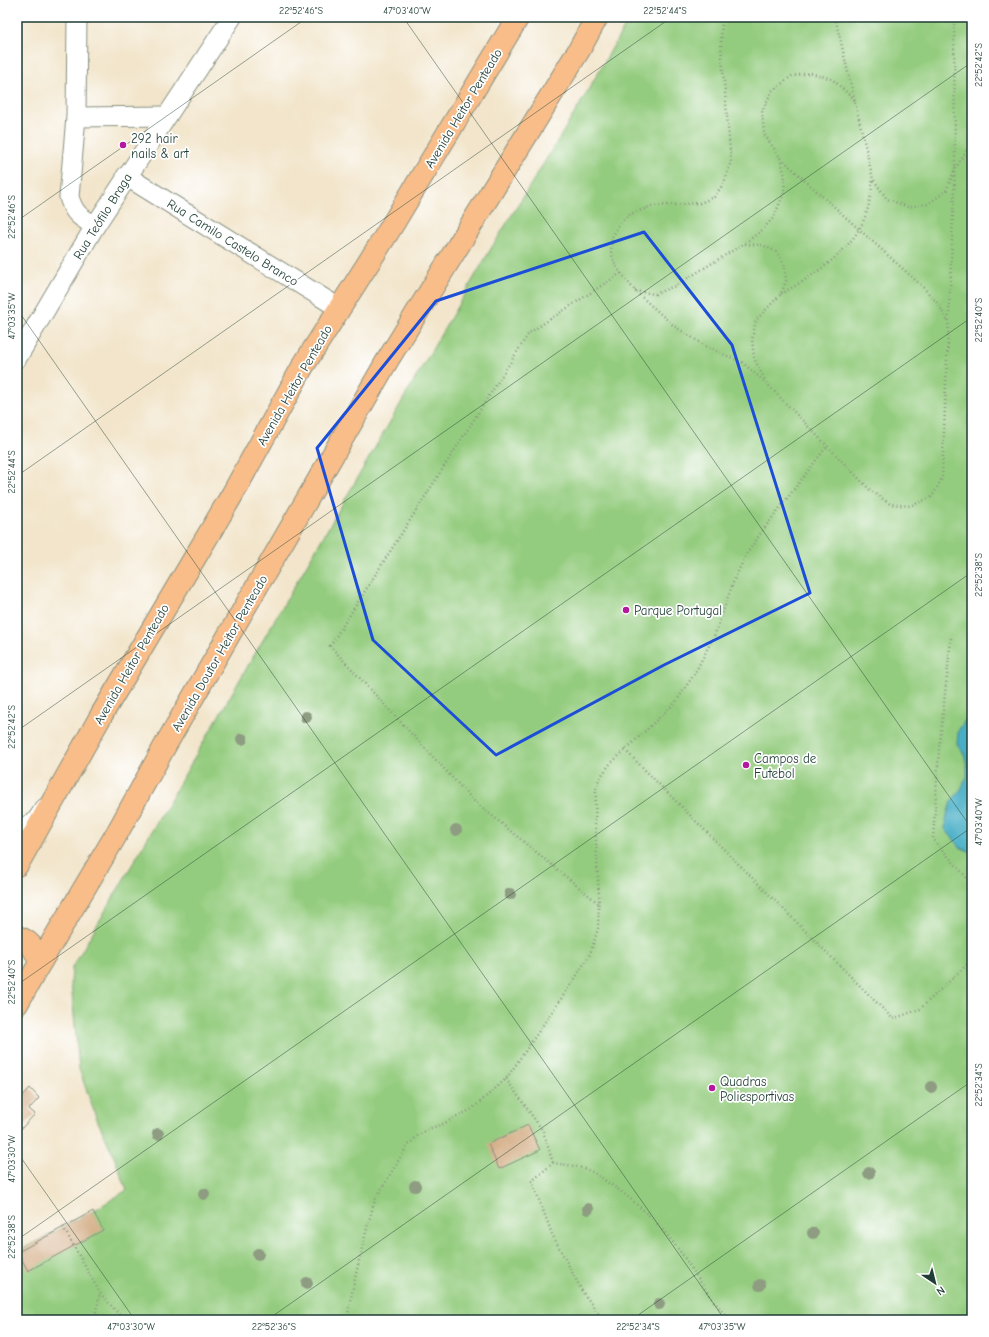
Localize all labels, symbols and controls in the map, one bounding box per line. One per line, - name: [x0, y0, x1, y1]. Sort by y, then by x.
- text: 22°52'46"S: [279, 5, 324, 17]
- text: 47°03'40"W: [383, 5, 431, 17]
- text: 22°52'44"S: [643, 5, 687, 17]
- text: 22°52'42"S: [973, 43, 985, 87]
- street label: Avenida Heitor Penteado: [422, 46, 505, 171]
- place label: 292 hair nails & art: [131, 131, 190, 161]
- marker: 292 hair nails & art: [118, 140, 128, 150]
- street label: Rua Teófilo Braga: [70, 171, 135, 262]
- text: 22°52'46"S: [6, 194, 18, 239]
- street label: Rua Camilo Castelo Branco: [164, 196, 301, 289]
- text: 47°03'35"W: [6, 292, 18, 340]
- text: 22°52'40"S: [973, 297, 985, 342]
- street label: Avenida Heitor Penteado: [254, 322, 335, 448]
- text: 22°52'44"S: [6, 450, 18, 494]
- text: 22°52'38"S: [973, 553, 985, 597]
- street label: Avenida Doutor Heitor Penteado: [168, 572, 271, 734]
- street label: Avenida Heitor Penteado: [91, 601, 172, 727]
- place label: Parque Portugal: [634, 603, 722, 618]
- marker: Parque Portugal: [621, 605, 631, 615]
- text: 22°52'42"S: [6, 705, 18, 749]
- place label: Campos de Futebol: [754, 751, 817, 781]
- marker: Campos de Futebol: [741, 760, 751, 770]
- text: 47°03'40"W: [973, 798, 985, 846]
- text: 22°52'40"S: [6, 959, 18, 1004]
- text: 22°52'34"S: [973, 1063, 985, 1107]
- place label: Quadras Poliesportivas: [720, 1074, 794, 1104]
- marker: Quadras Poliesportivas: [707, 1083, 717, 1093]
- text: 47°03'30"W: [6, 1135, 18, 1183]
- text: 22°52'38"S: [6, 1215, 18, 1259]
- north arrow: [915, 1263, 955, 1303]
- text: N: [934, 1283, 947, 1298]
- text: 47°03'30"W: [107, 1321, 155, 1333]
- text: 22°52'36"S: [252, 1321, 297, 1333]
- text: 22°52'34"S: [616, 1321, 660, 1333]
- text: 47°03'35"W: [698, 1321, 746, 1333]

